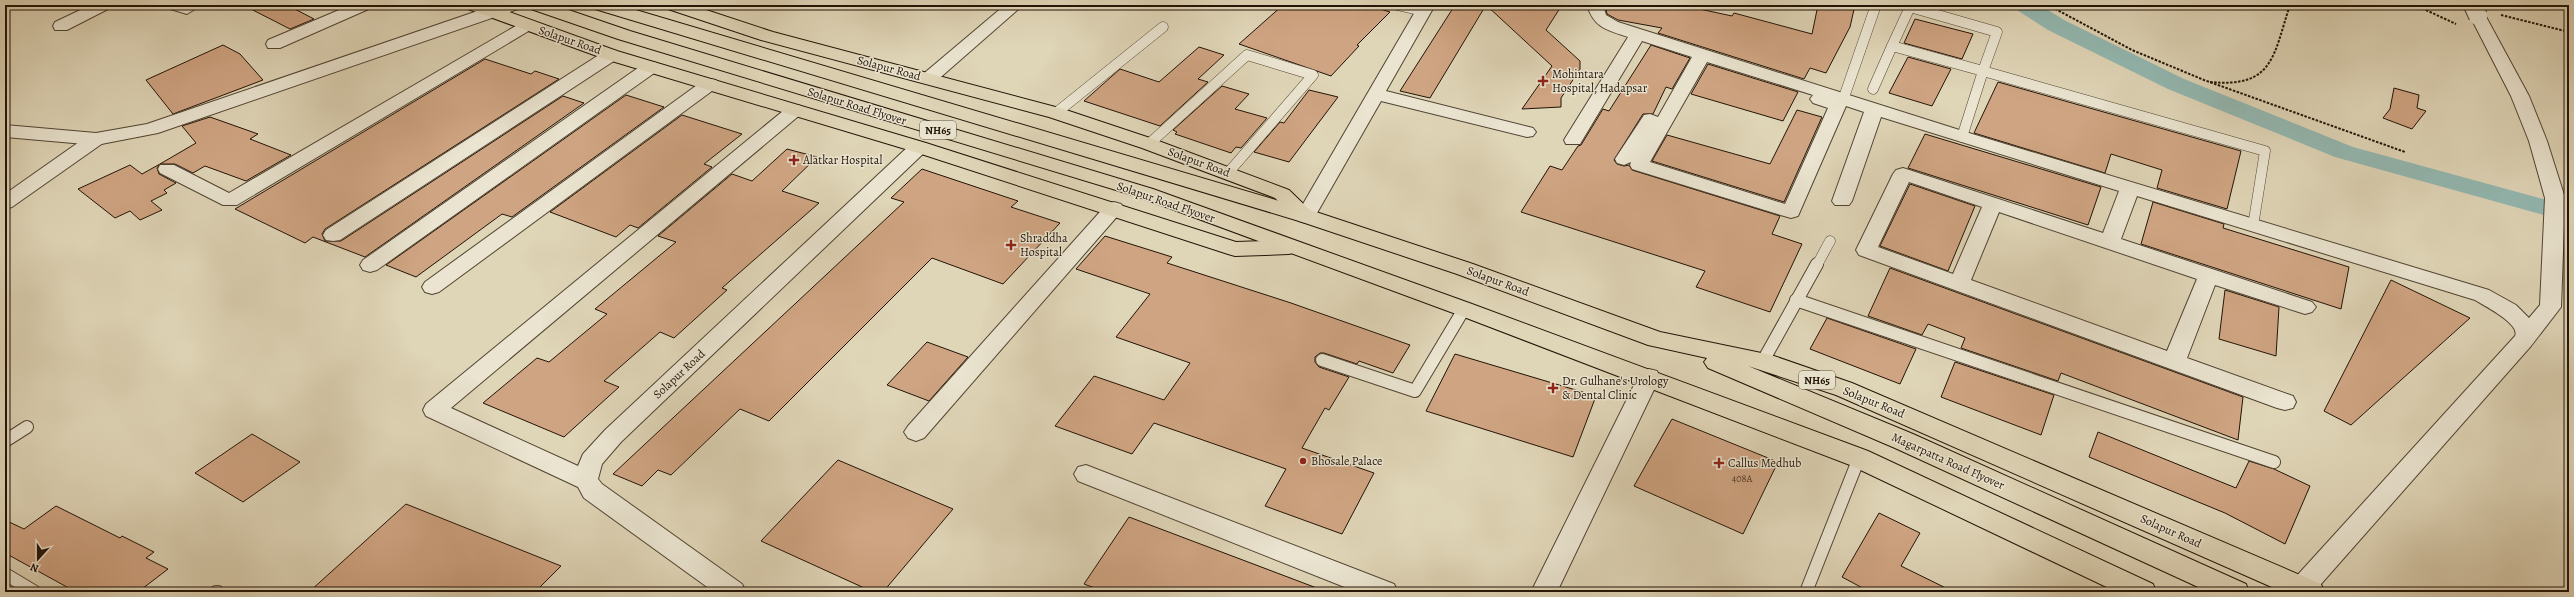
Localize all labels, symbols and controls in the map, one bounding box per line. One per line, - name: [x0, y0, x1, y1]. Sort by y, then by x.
- street label: Solapur Road: [536, 22, 604, 58]
- street label: Solapur Road: [855, 52, 923, 84]
- place label: Mohintara Hospital, Hadapsar: [1552, 66, 1648, 96]
- marker: Mohintara Hospital, Hadapsar: [1537, 75, 1549, 87]
- street label: Solapur Road Flyover: [805, 83, 909, 129]
- road number: NH65: [920, 121, 956, 139]
- street label: Solapur Road: [1166, 143, 1233, 181]
- place label: Alatkar Hospital: [802, 152, 882, 168]
- marker: Alatkar Hospital: [788, 154, 800, 166]
- street label: Solapur Road Flyover: [1115, 178, 1218, 226]
- place label: Shraddha Hospital: [1020, 230, 1068, 260]
- marker: Shraddha Hospital: [1005, 239, 1017, 251]
- street label: Solapur Road: [1465, 262, 1532, 300]
- street label: Solapur Road: [650, 345, 709, 402]
- road number: NH65: [1799, 371, 1835, 389]
- place label: Dr. Gulhane's Urology & Dental Clinic: [1562, 373, 1669, 403]
- marker: Dr. Gulhane's Urology & Dental Clinic: [1547, 382, 1559, 394]
- street label: Solapur Road: [1841, 382, 1908, 422]
- street label: Magarpatta Road Flyover: [1889, 429, 2007, 493]
- place label: Bhosale Palace: [1311, 453, 1382, 469]
- place label: Callus Medhub: [1728, 455, 1801, 471]
- marker: Bhosale Palace: [1298, 456, 1308, 466]
- marker: Callus Medhub: [1713, 457, 1725, 469]
- house number: 408A: [1732, 472, 1752, 485]
- street label: Solapur Road: [2138, 510, 2205, 552]
- north arrow: [18, 539, 58, 579]
- text: N: [28, 559, 41, 576]

